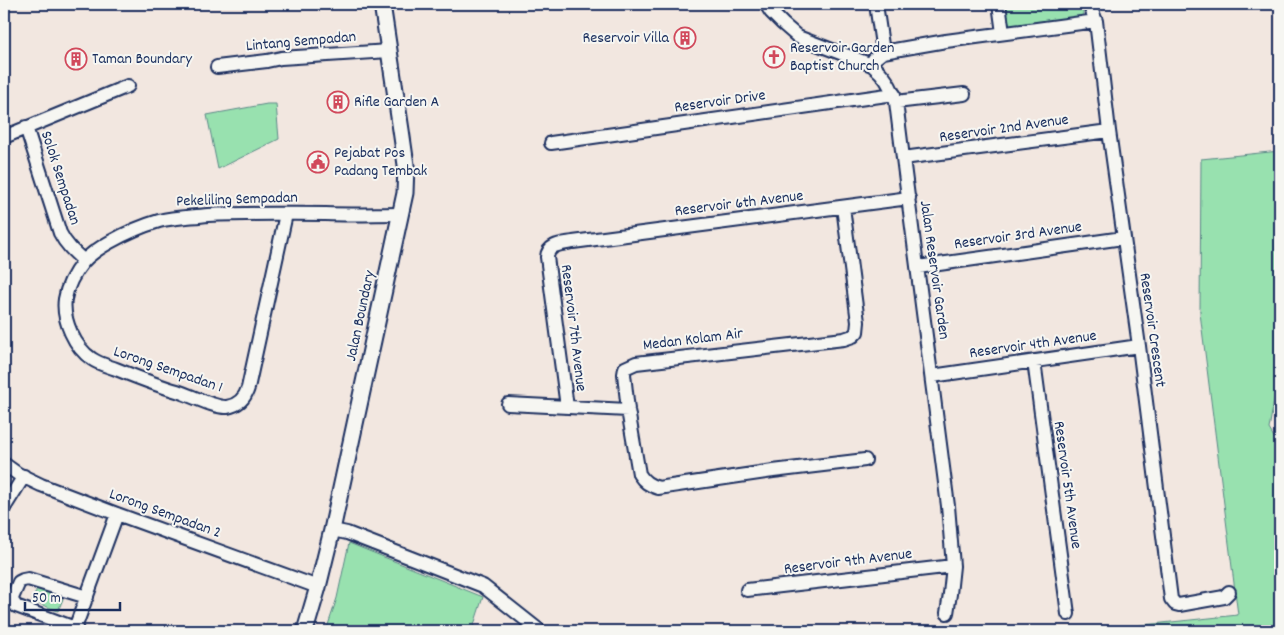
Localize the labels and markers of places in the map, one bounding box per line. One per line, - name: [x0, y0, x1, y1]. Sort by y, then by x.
- building icon: Reservoir Villa: [673, 26, 697, 50]
- place label: Reservoir Villa: [582, 27, 669, 50]
- place label: Reservoir Garden Baptist Church: [790, 37, 894, 78]
- church icon: Reservoir Garden Baptist Church: [762, 45, 786, 69]
- building icon: Taman Boundary: [64, 47, 88, 71]
- place label: Taman Boundary: [92, 48, 192, 71]
- building icon: Rifle Garden A: [326, 90, 350, 114]
- place label: Rifle Garden A: [354, 91, 440, 114]
- place label: Pejabat Pos Padang Tembak: [334, 142, 427, 183]
- public building icon: Pejabat Pos Padang Tembak: [306, 150, 330, 174]

